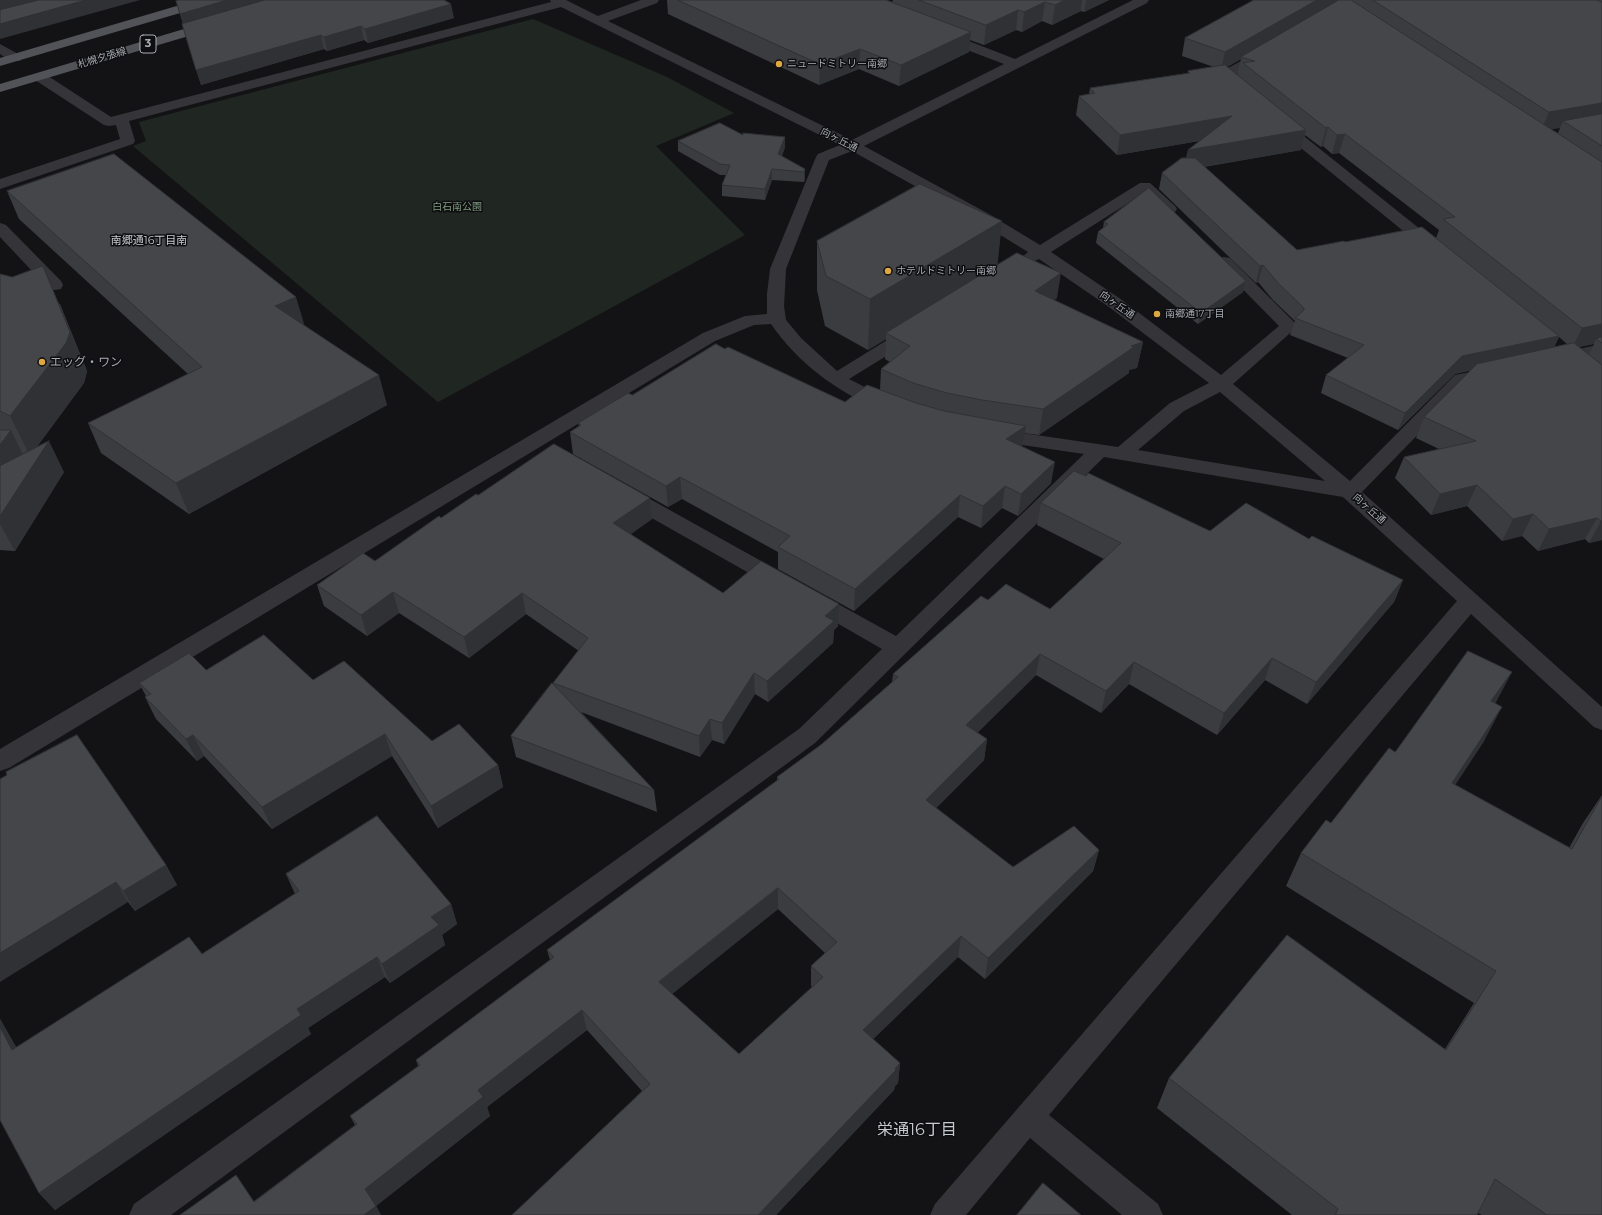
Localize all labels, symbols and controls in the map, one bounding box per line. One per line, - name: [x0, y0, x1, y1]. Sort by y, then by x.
- road number: 3: [140, 35, 156, 53]
- street label: 札幌夕張線: [76, 45, 128, 71]
- place label: ニュードミトリー南郷: [787, 58, 887, 70]
- marker: ニュードミトリー南郷: [774, 59, 784, 69]
- street label: 向ヶ丘通: [818, 126, 860, 154]
- park label: 白石南公園: [432, 201, 482, 213]
- district label: 南郷通16丁目南: [111, 234, 187, 248]
- place label: ホテルドミトリー南郷: [896, 265, 996, 277]
- marker: ホテルドミトリー南郷: [883, 266, 893, 276]
- street label: 向ヶ丘通: [1097, 289, 1137, 321]
- place label: 南郷通17丁目: [1165, 308, 1224, 320]
- marker: 南郷通17丁目: [1152, 309, 1162, 319]
- place label: エッグ・ワン: [50, 355, 122, 369]
- marker: エッグ・ワン: [37, 357, 47, 367]
- street label: 向ヶ丘通: [1350, 491, 1388, 527]
- district label: 栄通16丁目: [877, 1120, 957, 1140]

